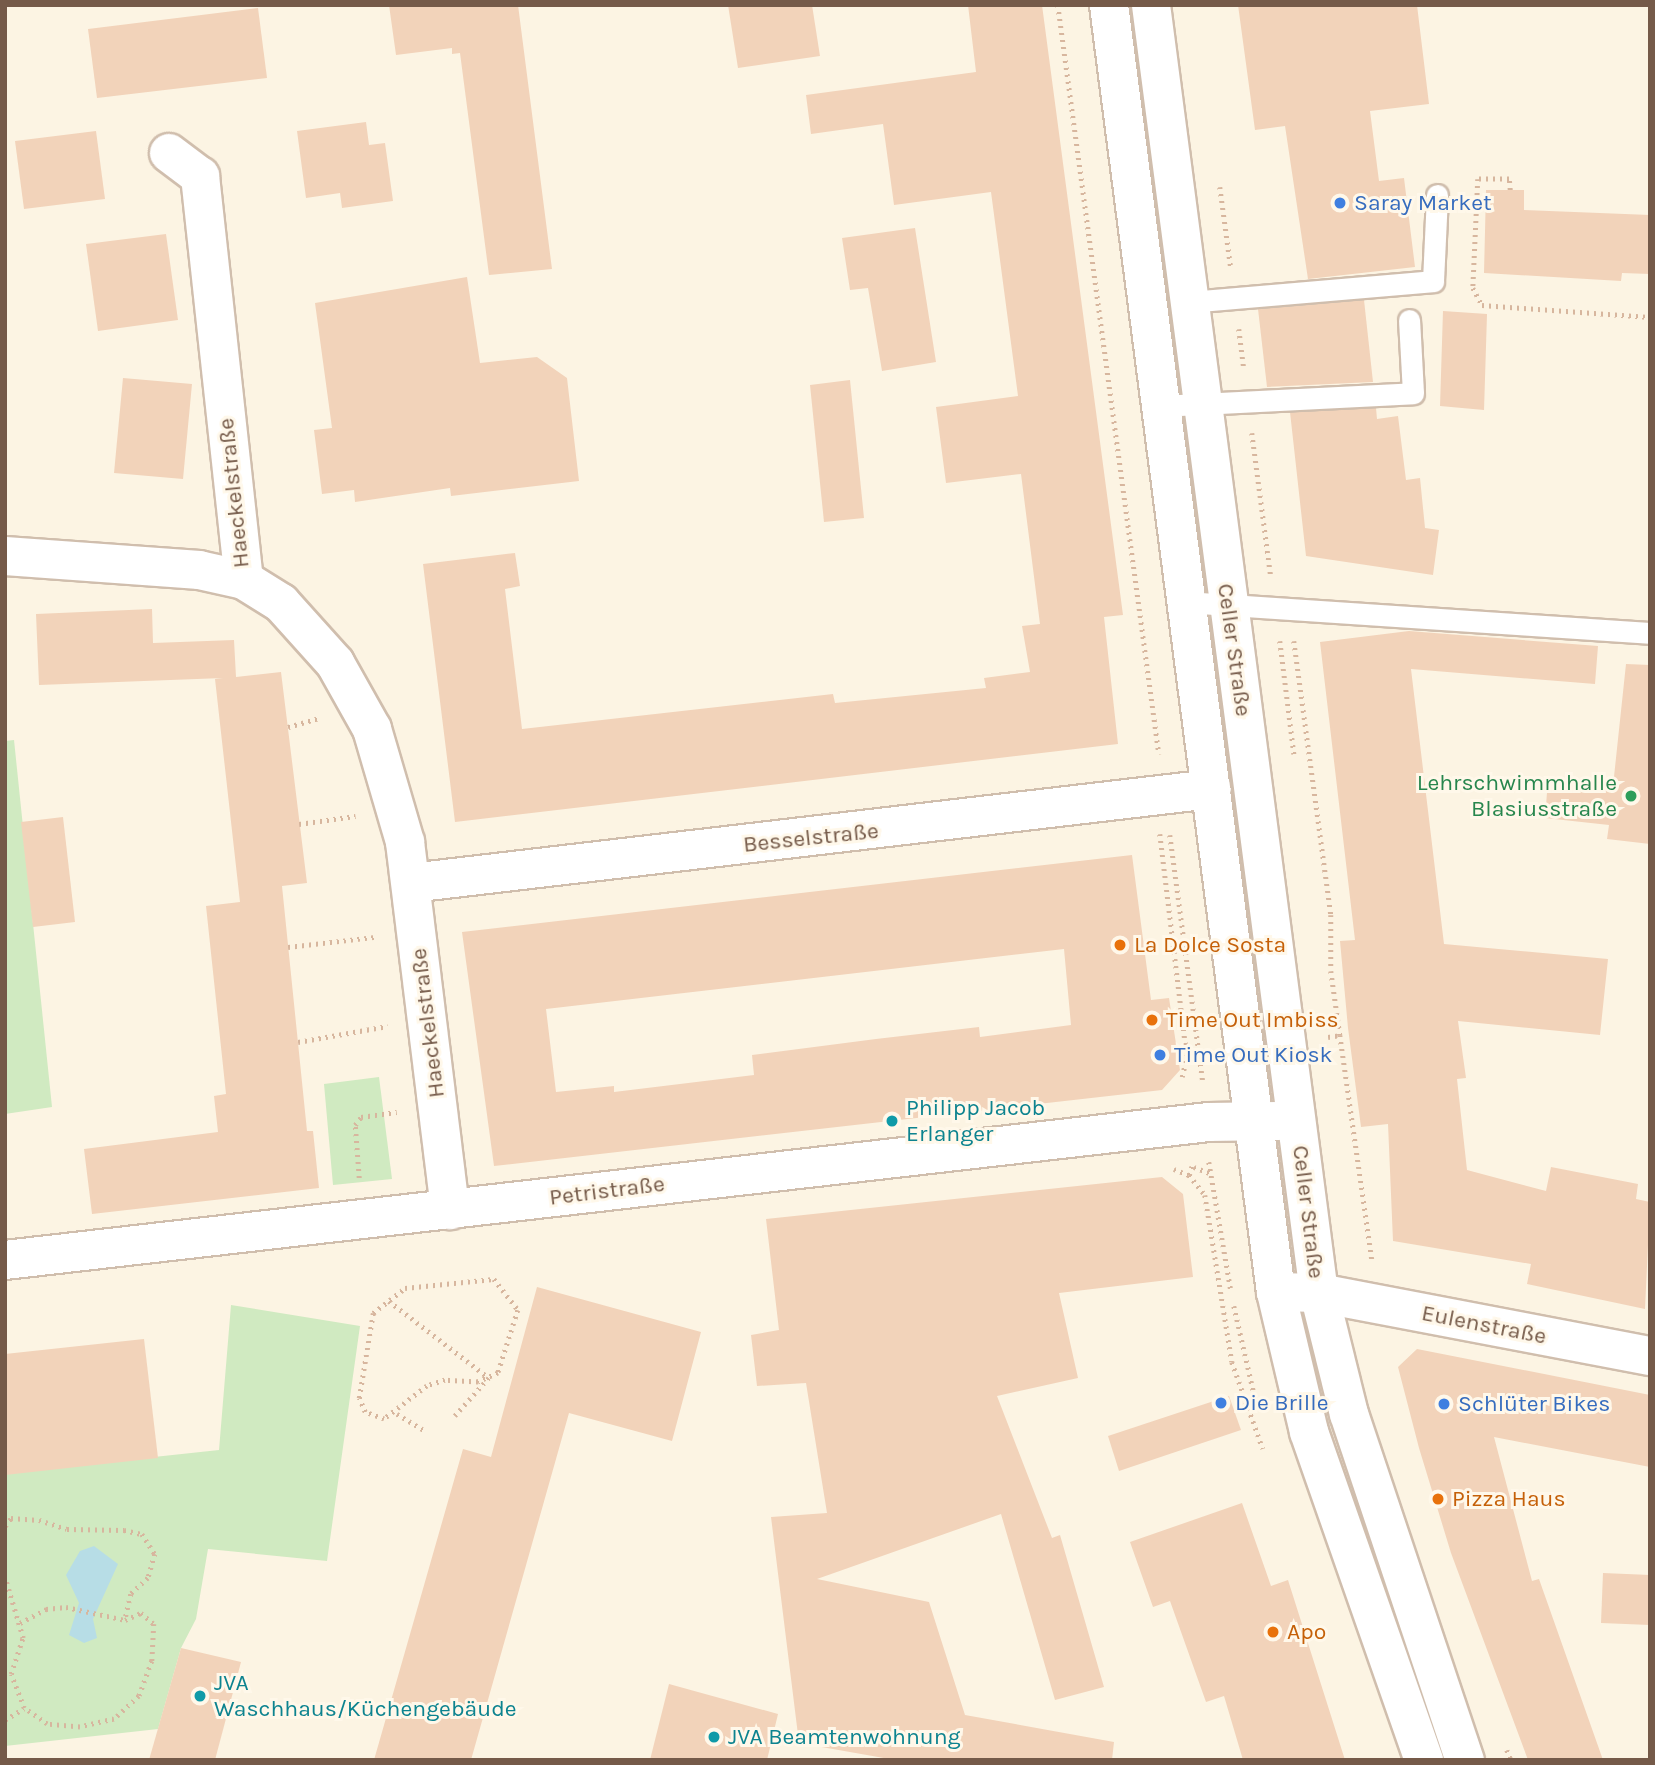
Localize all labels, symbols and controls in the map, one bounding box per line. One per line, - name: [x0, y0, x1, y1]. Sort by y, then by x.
- place label: Saray Market: [1354, 189, 1492, 217]
- marker: Saray Market: [1332, 195, 1348, 211]
- street label: Haeckelstraße: [212, 417, 256, 569]
- street label: Celler Straße: [1211, 582, 1257, 718]
- place label: Lehrschwimmhalle Blasiusstraße: [1417, 769, 1617, 823]
- marker: Lehrschwimmhalle Blasiusstraße: [1623, 788, 1639, 804]
- street label: Besselstraße: [742, 817, 880, 859]
- place label: La Dolce Sosta: [1134, 931, 1286, 959]
- marker: La Dolce Sosta: [1112, 937, 1128, 953]
- street label: Haeckelstraße: [405, 947, 451, 1099]
- place label: Time Out Imbiss: [1166, 1006, 1339, 1034]
- marker: Time Out Imbiss: [1144, 1012, 1160, 1028]
- place label: Time Out Kiosk: [1174, 1041, 1332, 1069]
- marker: Time Out Kiosk: [1152, 1047, 1168, 1063]
- place label: Philipp Jacob Erlanger: [906, 1094, 1045, 1148]
- marker: Philipp Jacob Erlanger: [884, 1113, 900, 1129]
- street label: Celler Straße: [1286, 1144, 1330, 1280]
- street label: Petristraße: [548, 1170, 666, 1212]
- street label: Eulenstraße: [1419, 1299, 1549, 1351]
- place label: Die Brille: [1235, 1389, 1328, 1417]
- place label: Schlüter Bikes: [1458, 1390, 1610, 1418]
- marker: Die Brille: [1213, 1395, 1229, 1411]
- marker: Schlüter Bikes: [1436, 1396, 1452, 1412]
- place label: Pizza Haus: [1452, 1485, 1566, 1513]
- marker: Pizza Haus: [1430, 1491, 1446, 1507]
- place label: Apo: [1287, 1618, 1326, 1646]
- marker: Apo: [1265, 1624, 1281, 1640]
- place label: JVA Waschhaus/Küchengebäude: [214, 1669, 517, 1723]
- marker: JVA Waschhaus/Küchengebäude: [192, 1688, 208, 1704]
- place label: JVA Beamtenwohnung: [728, 1723, 961, 1751]
- marker: JVA Beamtenwohnung: [706, 1729, 722, 1745]

